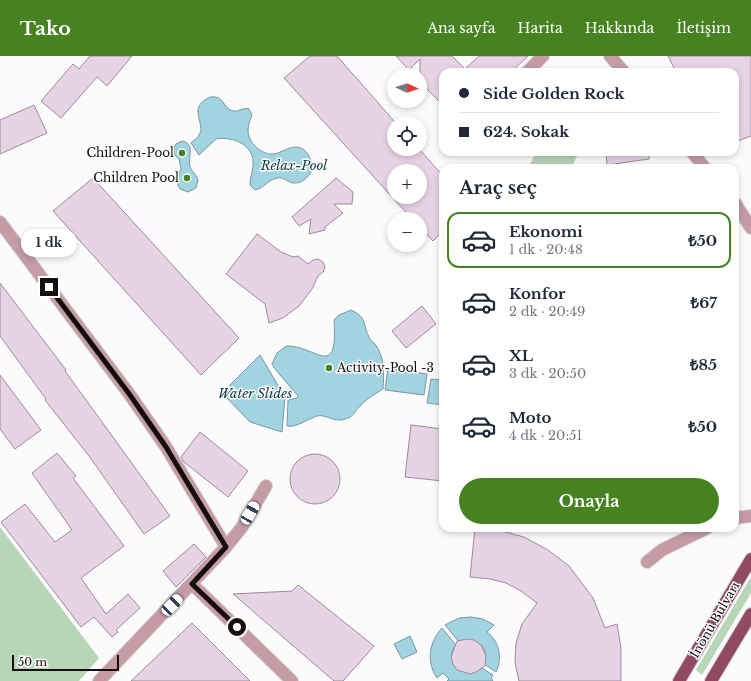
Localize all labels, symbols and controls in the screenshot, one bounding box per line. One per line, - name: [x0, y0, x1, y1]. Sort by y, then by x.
- text: Tako: [20, 17, 71, 40]
- text: Ana sayfa: [427, 19, 496, 37]
- text: Harita: [518, 19, 563, 37]
- text: Hakkında: [585, 19, 654, 37]
- text: İletişim: [676, 19, 731, 37]
- north arrow: [387, 68, 427, 108]
- map controls: [387, 68, 427, 252]
- text: Side Golden Rock: [483, 84, 624, 103]
- button: locate: [387, 116, 427, 156]
- text: 624. Sokak: [483, 122, 569, 141]
- place label: Children-Pool: [86, 145, 174, 160]
- marker: Children-Pool: [177, 148, 187, 158]
- water label: Relax-Pool: [260, 157, 328, 174]
- button: +: [387, 164, 427, 204]
- place label: Children Pool: [93, 170, 179, 185]
- marker: Children Pool: [182, 173, 192, 183]
- text: Araç seç: [459, 177, 537, 199]
- button: −: [387, 212, 427, 252]
- icon: car: [461, 222, 497, 258]
- text: Ekonomi: [509, 222, 583, 241]
- callout: 1 dk: [21, 229, 77, 257]
- text: ₺50: [688, 231, 717, 250]
- text: 1 dk: [36, 234, 62, 251]
- text: 1 dk · 20:48: [509, 241, 583, 258]
- route end: [40, 278, 58, 296]
- icon: car: [461, 284, 497, 320]
- text: Konfor: [509, 284, 566, 303]
- text: ₺67: [691, 293, 717, 312]
- text: 2 dk · 20:49: [509, 303, 585, 320]
- icon: car: [461, 346, 497, 382]
- text: XL: [509, 346, 533, 365]
- text: ₺85: [690, 355, 717, 374]
- place label: Activity-Pool -3: [336, 360, 434, 375]
- marker: Activity-Pool -3: [324, 363, 334, 373]
- text: 3 dk · 20:50: [509, 365, 586, 382]
- water label: Water Slides: [218, 385, 292, 402]
- icon: car: [461, 408, 497, 444]
- text: Moto: [509, 408, 551, 427]
- text: ₺50: [688, 417, 717, 436]
- text: 4 dk · 20:51: [509, 427, 582, 444]
- button: Onayla: [459, 478, 719, 524]
- car: [239, 500, 261, 526]
- street label: İnönü Bulvarı: [686, 578, 742, 661]
- car: [159, 592, 185, 618]
- route start: [228, 618, 246, 636]
- scale bar: [12, 653, 119, 672]
- text: 50 m: [18, 655, 47, 669]

